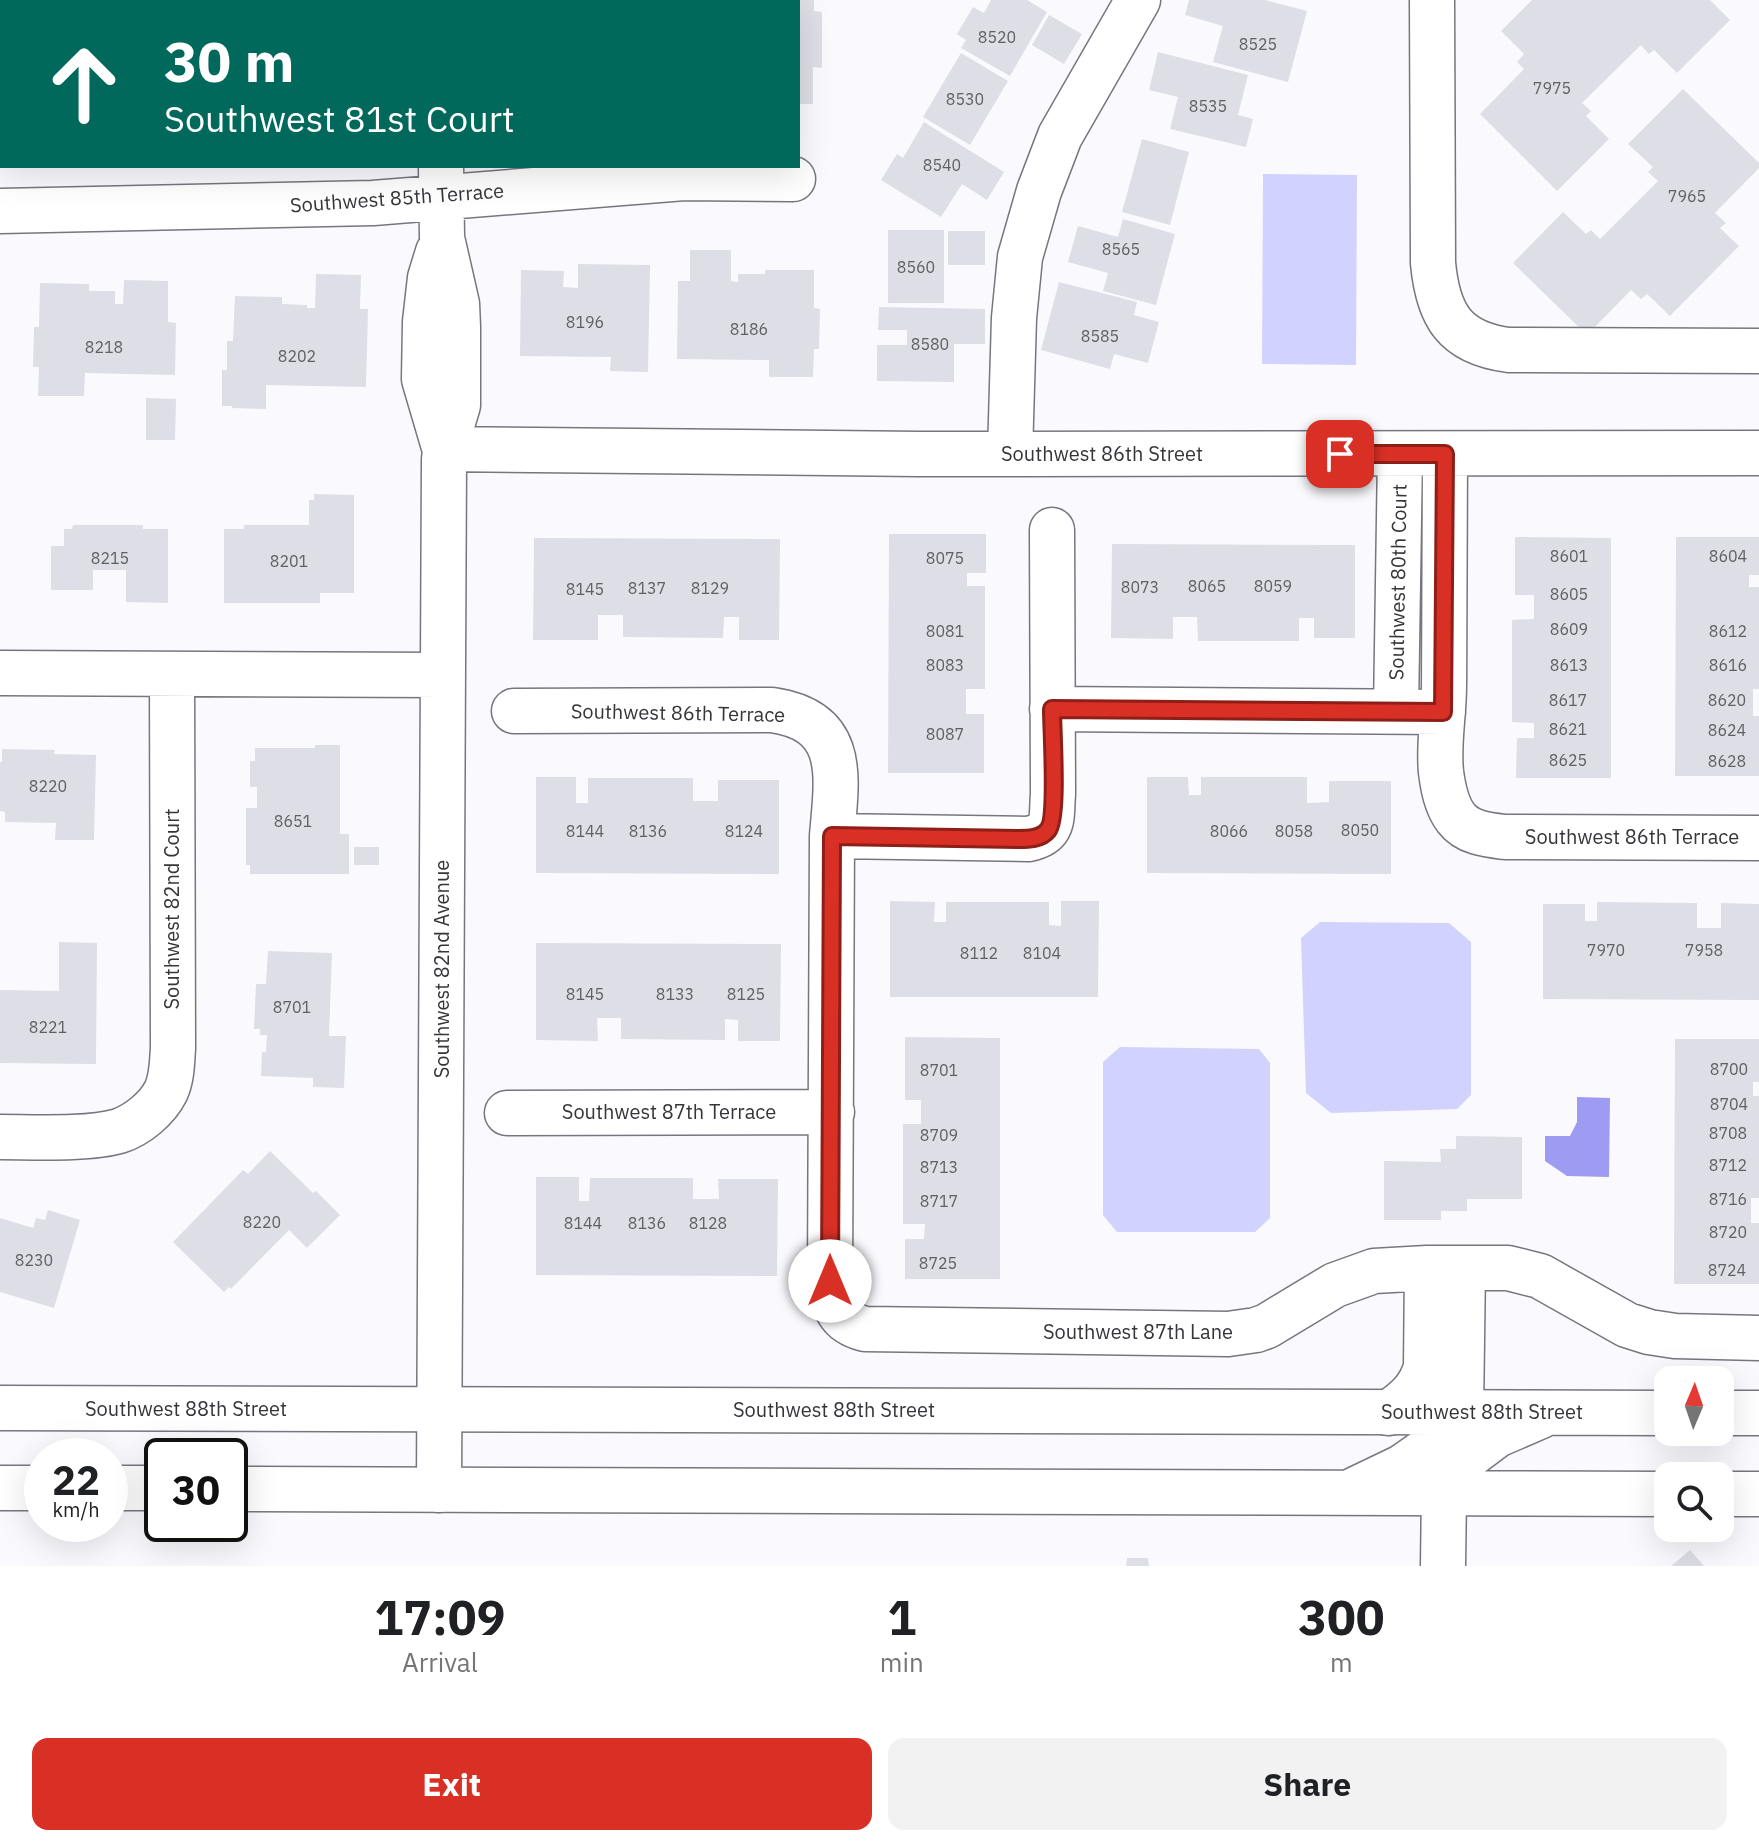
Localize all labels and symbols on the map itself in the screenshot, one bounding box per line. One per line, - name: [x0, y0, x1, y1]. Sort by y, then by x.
- house number: 8520: [978, 27, 1016, 47]
- house number: 8525: [1239, 34, 1277, 54]
- house number: 7975: [1533, 78, 1571, 98]
- house number: 8530: [946, 89, 984, 109]
- house number: 8535: [1189, 96, 1227, 116]
- house number: 8540: [923, 155, 961, 175]
- street label: Southwest 85th Terrace: [289, 177, 505, 218]
- house number: 7965: [1668, 186, 1706, 206]
- house number: 8565: [1102, 239, 1140, 259]
- house number: 8560: [897, 257, 935, 277]
- house number: 8196: [566, 312, 604, 332]
- house number: 8186: [730, 319, 768, 339]
- house number: 8585: [1081, 326, 1119, 346]
- house number: 8580: [911, 334, 949, 354]
- house number: 8218: [85, 337, 123, 357]
- house number: 8202: [278, 346, 316, 366]
- pin: [1306, 420, 1374, 488]
- street label: Southwest 86th Street: [1001, 440, 1203, 467]
- street label: Southwest 80th Court: [1382, 483, 1413, 680]
- house number: 8601: [1550, 546, 1588, 566]
- house number: 8604: [1709, 546, 1747, 566]
- house number: 8215: [91, 548, 129, 568]
- house number: 8075: [926, 548, 964, 568]
- house number: 8201: [270, 551, 308, 571]
- house number: 8065: [1188, 576, 1226, 596]
- house number: 8059: [1254, 576, 1292, 596]
- house number: 8073: [1121, 577, 1159, 597]
- house number: 8137: [628, 578, 666, 598]
- house number: 8129: [691, 578, 729, 598]
- house number: 8145: [566, 579, 604, 599]
- house number: 8605: [1550, 584, 1588, 604]
- house number: 8609: [1550, 619, 1588, 639]
- house number: 8081: [926, 621, 964, 641]
- house number: 8612: [1709, 621, 1747, 641]
- house number: 8083: [926, 655, 964, 675]
- house number: 8613: [1550, 655, 1588, 675]
- house number: 8616: [1709, 655, 1747, 675]
- house number: 8617: [1549, 690, 1587, 710]
- house number: 8620: [1708, 690, 1746, 710]
- street label: Southwest 86th Terrace: [571, 697, 785, 728]
- house number: 8621: [1549, 719, 1587, 739]
- house number: 8624: [1708, 720, 1746, 740]
- house number: 8087: [926, 724, 964, 744]
- house number: 8625: [1549, 750, 1587, 770]
- house number: 8628: [1708, 751, 1746, 771]
- house number: 8220: [29, 776, 67, 796]
- street label: Southwest 82nd Court: [158, 808, 185, 1010]
- house number: 8651: [274, 811, 312, 831]
- house number: 8050: [1341, 820, 1379, 840]
- house number: 8144: [566, 821, 604, 841]
- house number: 8136: [629, 821, 667, 841]
- house number: 8124: [725, 821, 763, 841]
- house number: 8066: [1210, 821, 1248, 841]
- house number: 8058: [1275, 821, 1313, 841]
- street label: Southwest 86th Terrace: [1525, 823, 1739, 850]
- street label: Southwest 82nd Avenue: [428, 860, 455, 1078]
- house number: 7970: [1587, 940, 1625, 960]
- house number: 7958: [1685, 940, 1723, 960]
- house number: 8112: [960, 943, 998, 963]
- house number: 8104: [1023, 943, 1061, 963]
- house number: 8145: [566, 984, 604, 1004]
- house number: 8133: [656, 984, 694, 1004]
- house number: 8125: [727, 984, 765, 1004]
- house number: 8701: [273, 997, 311, 1017]
- house number: 8221: [29, 1017, 67, 1037]
- house number: 8700: [1710, 1059, 1748, 1079]
- house number: 8701: [920, 1060, 958, 1080]
- house number: 8704: [1710, 1094, 1748, 1114]
- street label: Southwest 87th Terrace: [562, 1098, 776, 1125]
- house number: 8708: [1709, 1123, 1747, 1143]
- house number: 8709: [920, 1125, 958, 1145]
- house number: 8712: [1709, 1155, 1747, 1175]
- house number: 8713: [920, 1157, 958, 1177]
- house number: 8716: [1709, 1189, 1747, 1209]
- house number: 8717: [920, 1191, 958, 1211]
- house number: 8220: [243, 1212, 281, 1232]
- house number: 8144: [564, 1213, 602, 1233]
- house number: 8136: [628, 1213, 666, 1233]
- house number: 8128: [689, 1213, 727, 1233]
- house number: 8720: [1709, 1222, 1747, 1242]
- position arrow: [788, 1239, 872, 1323]
- house number: 8230: [15, 1250, 53, 1270]
- house number: 8725: [919, 1253, 957, 1273]
- house number: 8724: [1708, 1260, 1746, 1280]
- street label: Southwest 87th Lane: [1043, 1318, 1233, 1345]
- north arrow: [1654, 1366, 1734, 1446]
- street label: Southwest 88th Street: [85, 1395, 287, 1422]
- street label: Southwest 88th Street: [733, 1396, 935, 1423]
- street label: Southwest 88th Street: [1381, 1398, 1583, 1425]
- speed limit sign: 30: [144, 1438, 248, 1542]

